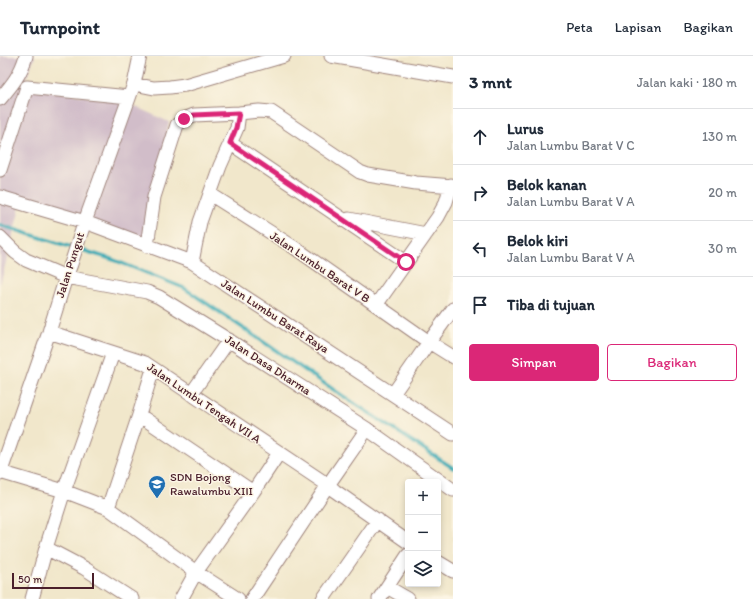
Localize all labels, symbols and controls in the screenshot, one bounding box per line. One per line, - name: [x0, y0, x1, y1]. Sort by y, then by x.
- text: Turnpoint: [20, 16, 100, 39]
- text: Peta: [566, 19, 593, 36]
- text: Lapisan: [615, 19, 662, 36]
- text: Bagikan: [684, 19, 733, 36]
- text: 3 mnt: [469, 72, 512, 92]
- text: Jalan kaki · 180 m: [637, 75, 737, 90]
- route end: [175, 110, 193, 128]
- text: Lurus: [507, 120, 544, 138]
- icon: ahead: [469, 126, 491, 148]
- text: 130 m: [702, 129, 737, 144]
- text: Jalan Lumbu Barat V C: [507, 138, 635, 153]
- text: Belok kanan: [507, 176, 587, 194]
- icon: right: [469, 182, 491, 204]
- text: 20 m: [708, 185, 737, 200]
- text: Jalan Lumbu Barat V A: [507, 194, 635, 209]
- street label: Jalan Lumbu Barat V B: [267, 228, 373, 306]
- street label: Jalan Pungut: [53, 230, 87, 299]
- text: Belok kiri: [507, 232, 568, 250]
- icon: left: [469, 238, 491, 260]
- text: 30 m: [708, 241, 737, 256]
- text: Jalan Lumbu Barat V A: [507, 250, 635, 265]
- route start: [397, 253, 415, 271]
- street label: Jalan Lumbu Barat Raya: [219, 276, 331, 356]
- icon: arrive: [469, 294, 491, 316]
- text: Tiba di tujuan: [507, 296, 595, 314]
- street label: Jalan Dasa Dharma: [222, 332, 314, 398]
- button: Simpan: [469, 344, 599, 381]
- button: Bagikan: [607, 344, 737, 381]
- street label: Jalan Lumbu Tengah VII A: [145, 360, 264, 446]
- place label: SDN Bojong Rawalumbu XIII: [170, 470, 253, 498]
- school or university icon: SDN Bojong Rawalumbu XIII: [147, 474, 167, 499]
- map controls: [405, 479, 441, 587]
- button: +: [405, 479, 441, 515]
- button: −: [405, 515, 441, 551]
- button: layers: [405, 551, 441, 587]
- scale bar: [12, 571, 94, 590]
- text: 50 m: [18, 573, 42, 586]

